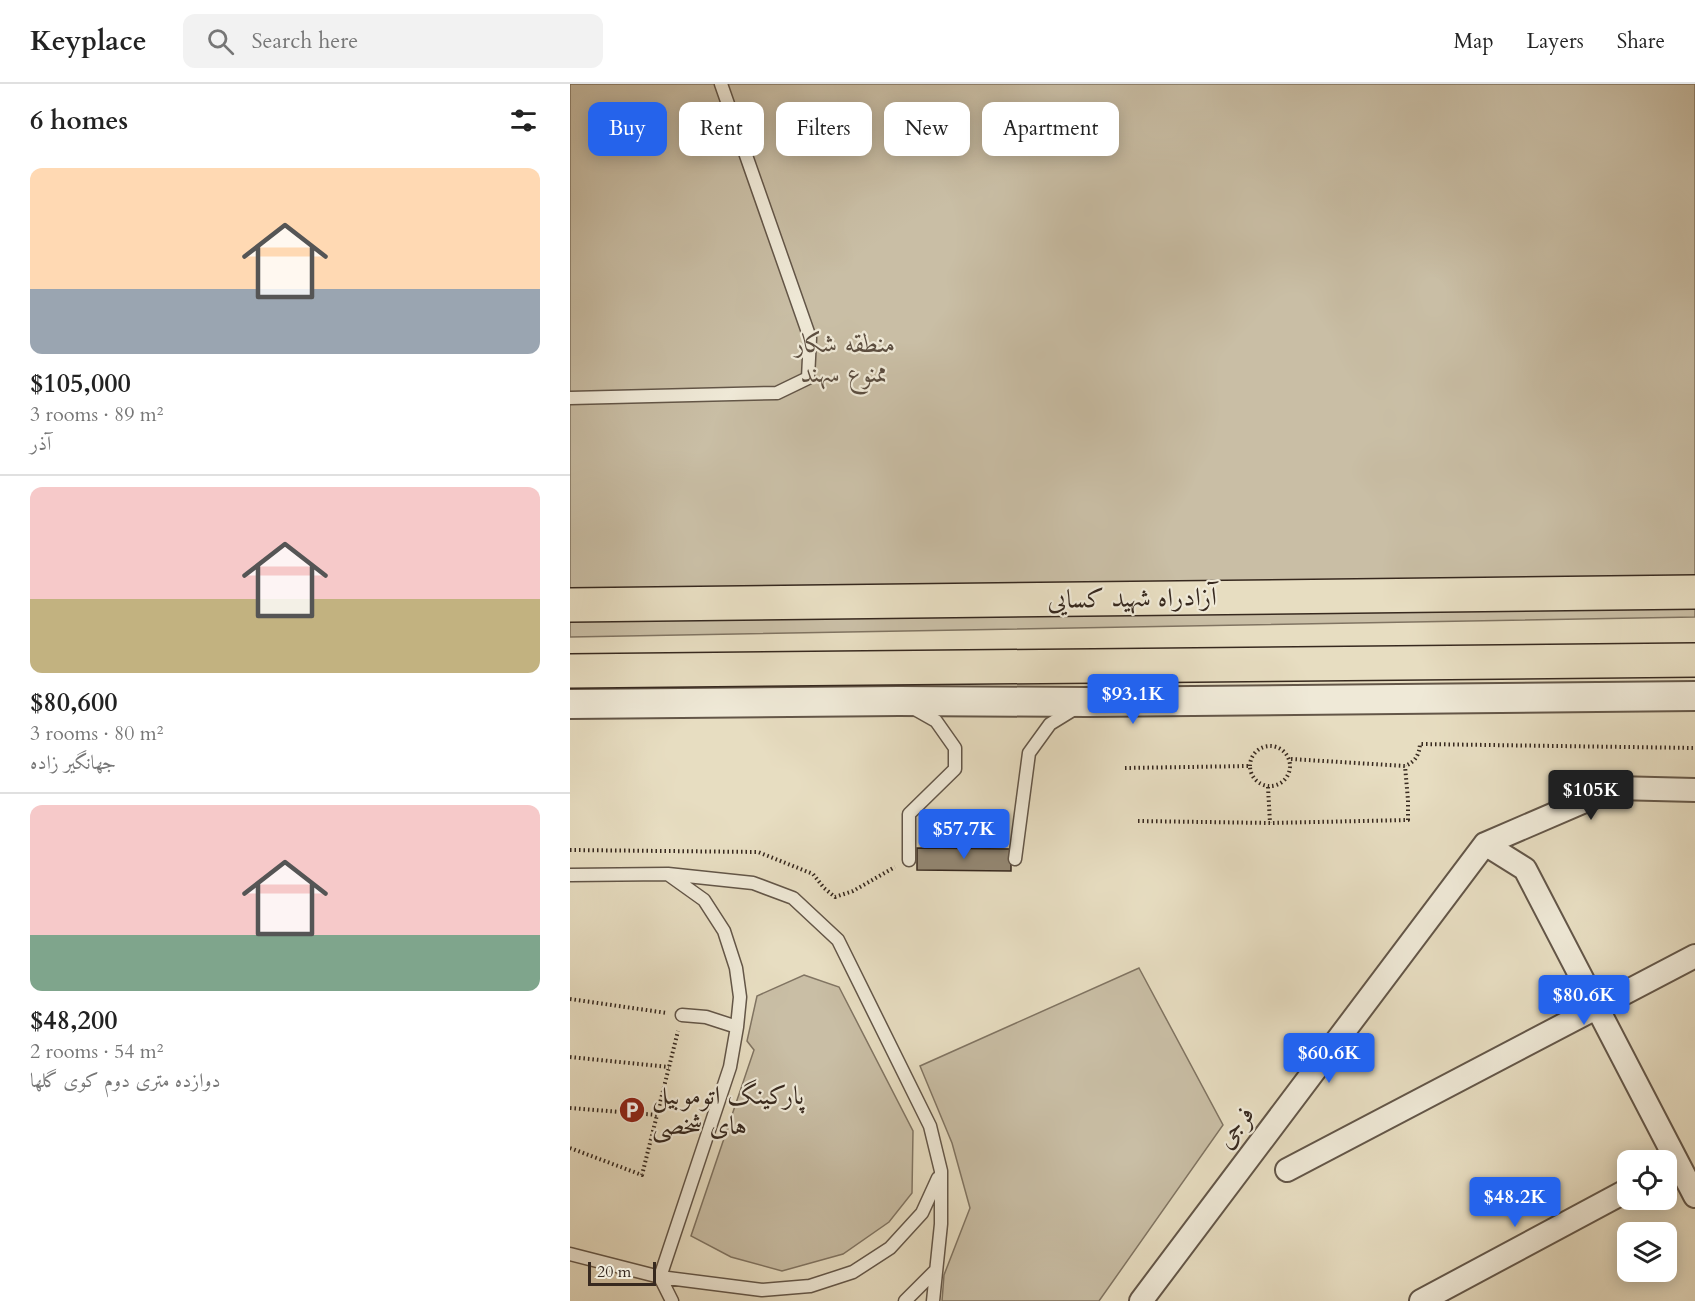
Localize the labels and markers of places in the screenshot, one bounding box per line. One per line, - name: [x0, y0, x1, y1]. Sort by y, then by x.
- pin: $93.1K: [1084, 674, 1182, 725]
- pin: $105K: [1549, 770, 1633, 821]
- pin: $57.7K: [915, 809, 1013, 860]
- pin: $80.6K: [1535, 975, 1633, 1026]
- pin: $60.6K: [1280, 1033, 1378, 1084]
- place label: پارکینگ اتوموبیل های شخصی: [652, 1078, 805, 1144]
- parking icon: پارکینگ اتوموبیل های شخصی: [617, 1095, 647, 1125]
- pin: $48.2K: [1466, 1177, 1564, 1228]

